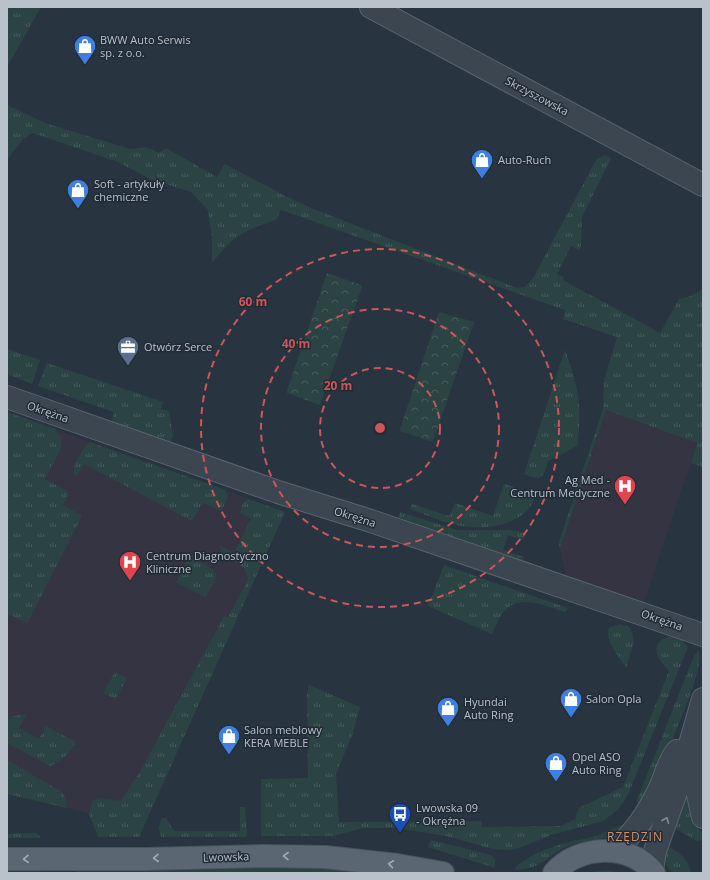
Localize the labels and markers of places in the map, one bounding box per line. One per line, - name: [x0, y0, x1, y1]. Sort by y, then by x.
- place label: BWW Auto Serwis sp. z o.o.: [100, 32, 191, 60]
- shop icon: BWW Auto Serwis sp. z o.o.: [72, 33, 98, 66]
- shop icon: Auto-Ruch: [469, 147, 495, 180]
- place label: Auto-Ruch: [498, 152, 551, 167]
- place label: Soft - artykuły chemiczne: [94, 176, 165, 204]
- shop icon: Soft - artykuły chemiczne: [65, 177, 91, 210]
- office icon: Otwórz Serce: [115, 334, 141, 367]
- place label: Otwórz Serce: [144, 339, 212, 354]
- centre of rings: [373, 421, 387, 435]
- place label: Ag Med - Centrum Medyczne: [510, 472, 610, 500]
- hospital icon: Ag Med - Centrum Medyczne: [612, 473, 638, 506]
- place label: Centrum Diagnostyczno Kliniczne: [146, 548, 269, 576]
- hospital icon: Centrum Diagnostyczno Kliniczne: [117, 549, 143, 582]
- shop icon: Salon Opla: [558, 686, 584, 719]
- place label: Salon Opla: [586, 691, 641, 706]
- place label: Hyundai Auto Ring: [464, 694, 513, 722]
- shop icon: Hyundai Auto Ring: [435, 695, 461, 728]
- place label: Salon meblowy KERA MEBLE: [244, 722, 322, 750]
- shop icon: Salon meblowy KERA MEBLE: [216, 723, 242, 756]
- place label: Opel ASO Auto Ring: [572, 749, 621, 777]
- shop icon: Opel ASO Auto Ring: [543, 750, 569, 783]
- place label: Lwowska 09 - Okrężna: [416, 800, 478, 828]
- bus stop icon: Lwowska 09 - Okrężna: [387, 801, 413, 834]

